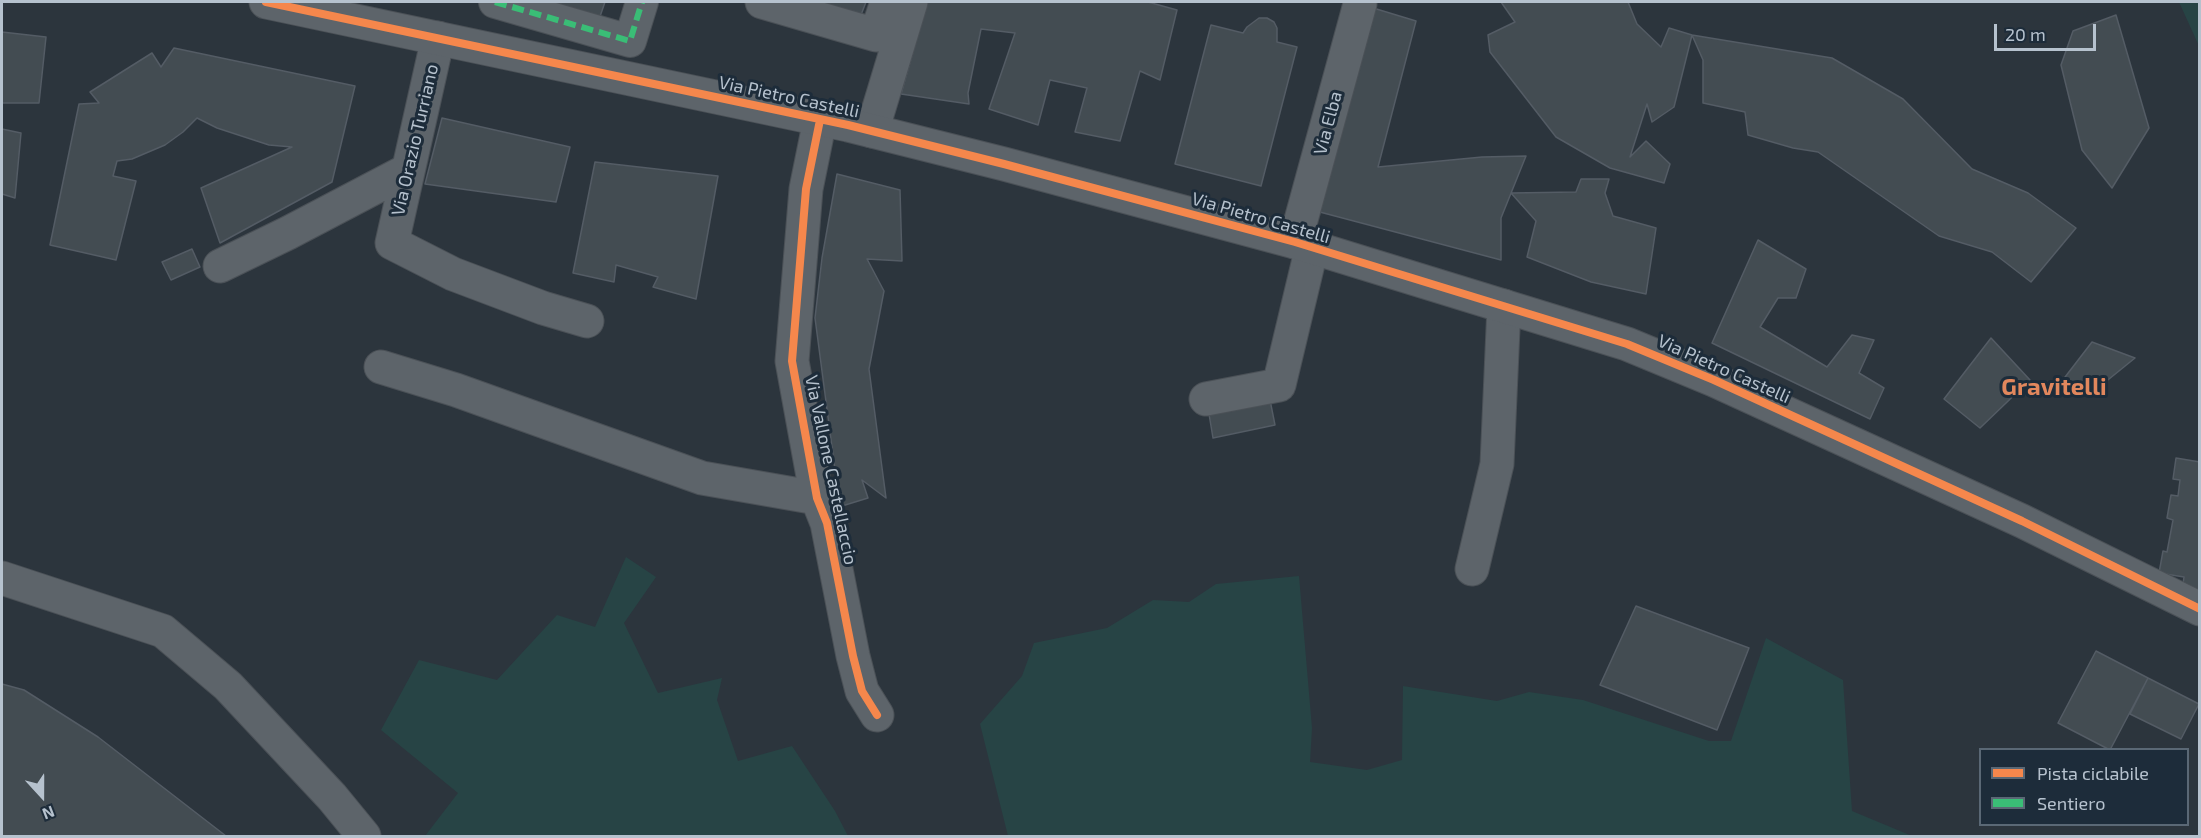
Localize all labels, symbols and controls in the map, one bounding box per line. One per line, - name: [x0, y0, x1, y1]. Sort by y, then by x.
- scale bar: [1997, 12, 2099, 50]
- text: 20 m: [2005, 23, 2046, 45]
- street label: Via Orazio Turriano: [387, 62, 443, 218]
- street label: Via Pietro Castelli: [717, 72, 861, 122]
- street label: Via Elba: [1309, 89, 1347, 157]
- street label: Via Pietro Castelli: [1189, 188, 1333, 248]
- street label: Via Pietro Castelli: [1654, 330, 1794, 408]
- street label: Via Vallone Castellaccio: [800, 373, 862, 567]
- district label: Gravitelli: [2001, 373, 2107, 401]
- legend: [1979, 748, 2189, 826]
- text: Pista ciclabile: [2037, 762, 2149, 784]
- north arrow: [12, 766, 72, 826]
- text: Sentiero: [2037, 792, 2105, 814]
- text: N: [40, 802, 57, 824]

